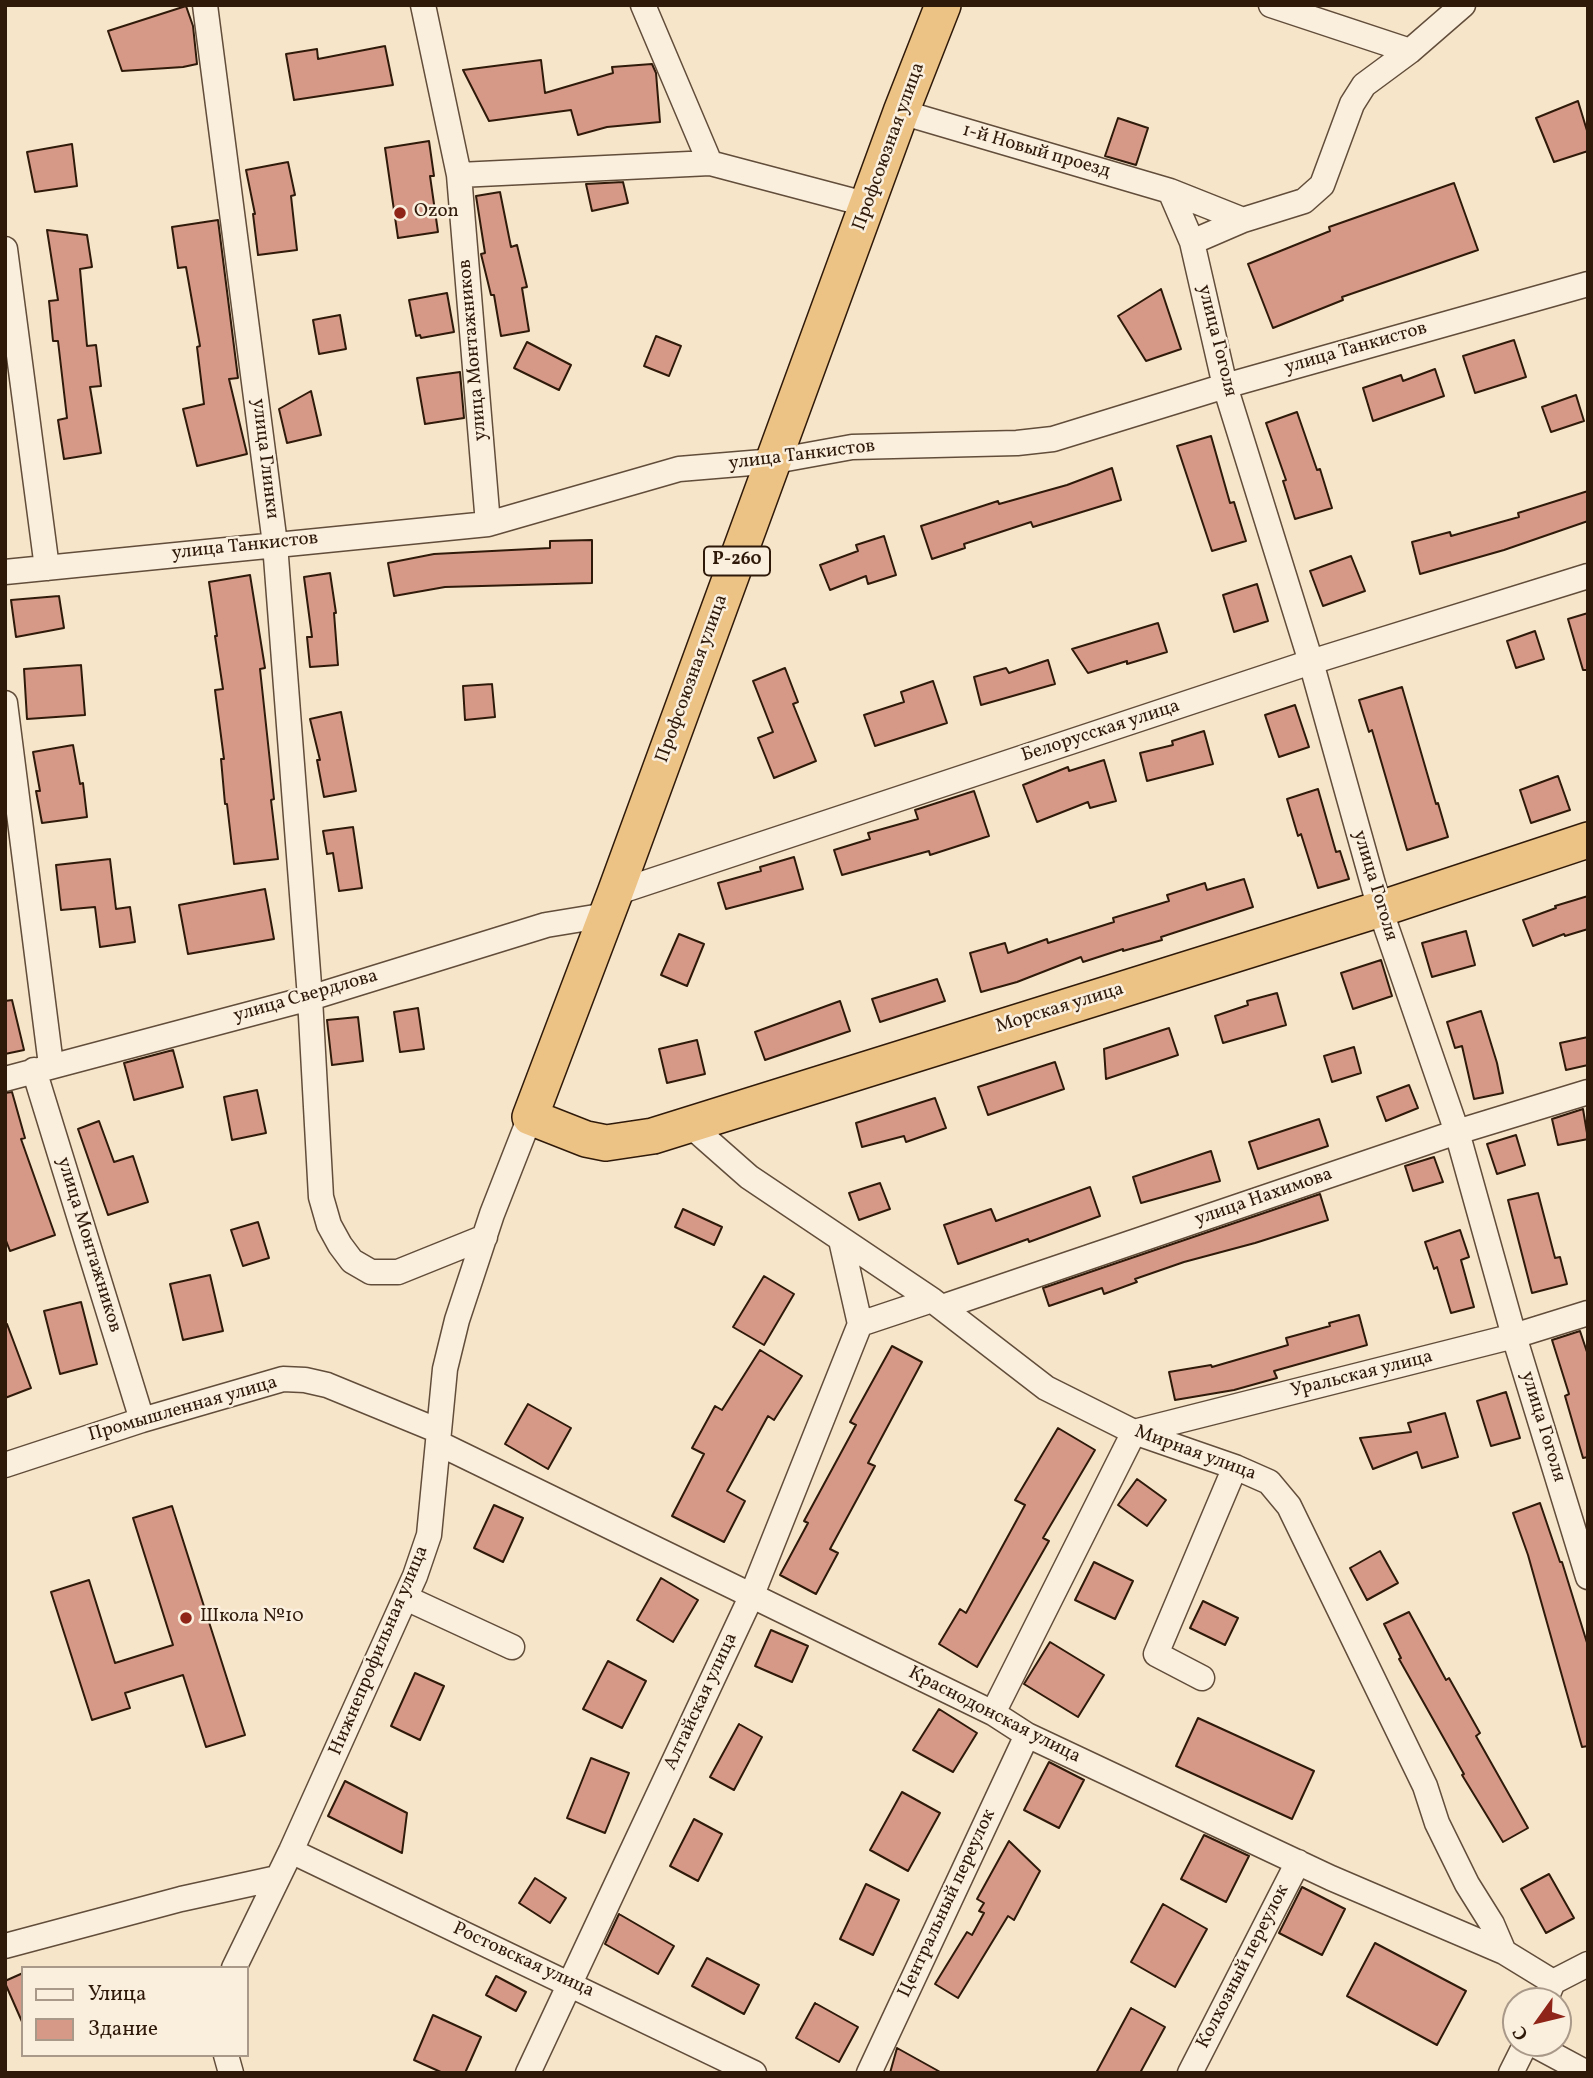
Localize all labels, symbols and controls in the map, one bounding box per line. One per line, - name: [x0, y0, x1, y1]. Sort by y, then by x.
- street label: Профсоюзная улица: [849, 60, 931, 234]
- street label: 1-й Новый проезд: [959, 120, 1113, 184]
- place label: Ozon: [414, 202, 459, 224]
- marker: Ozon: [392, 205, 408, 221]
- street label: улица Монтажников: [455, 258, 493, 442]
- street label: улица Гоголя: [1191, 283, 1241, 399]
- street label: улица Танкистов: [1282, 318, 1430, 380]
- street label: улица Глинки: [245, 398, 283, 520]
- street label: улица Танкистов: [728, 436, 876, 476]
- street label: улица Танкистов: [171, 528, 319, 566]
- road number: Р-260: [704, 546, 770, 576]
- street label: Профсоюзная улица: [652, 592, 734, 766]
- street label: Белорусская улица: [1019, 696, 1183, 768]
- street label: улица Гоголя: [1346, 828, 1402, 944]
- street label: улица Свердлова: [231, 966, 381, 1028]
- street label: Морская улица: [993, 979, 1127, 1039]
- street label: улица Монтажников: [50, 1155, 126, 1335]
- street label: улица Нахимова: [1192, 1164, 1336, 1232]
- street label: Уральская улица: [1289, 1346, 1435, 1404]
- street label: улица Гоголя: [1514, 1369, 1570, 1485]
- street label: Промышленная улица: [86, 1372, 280, 1448]
- street label: Мирная улица: [1131, 1421, 1259, 1487]
- street label: Нижнепрофильная улица: [325, 1543, 435, 1759]
- place label: Школа №10: [200, 1607, 304, 1629]
- marker: Школа №10: [178, 1610, 194, 1626]
- street label: Алтайская улица: [660, 1630, 744, 1774]
- street label: Краснодонская улица: [904, 1663, 1084, 1769]
- street label: Центральный переулок: [894, 1806, 1002, 2002]
- street label: Колхозный переулок: [1193, 1881, 1295, 2053]
- street label: Ростовская улица: [449, 1918, 597, 2004]
- legend: [21, 1966, 248, 2057]
- text: Улица: [88, 1980, 146, 2009]
- north arrow: [1502, 1987, 1572, 2057]
- text: Здание: [88, 2015, 158, 2044]
- text: С: [1507, 2020, 1535, 2045]

